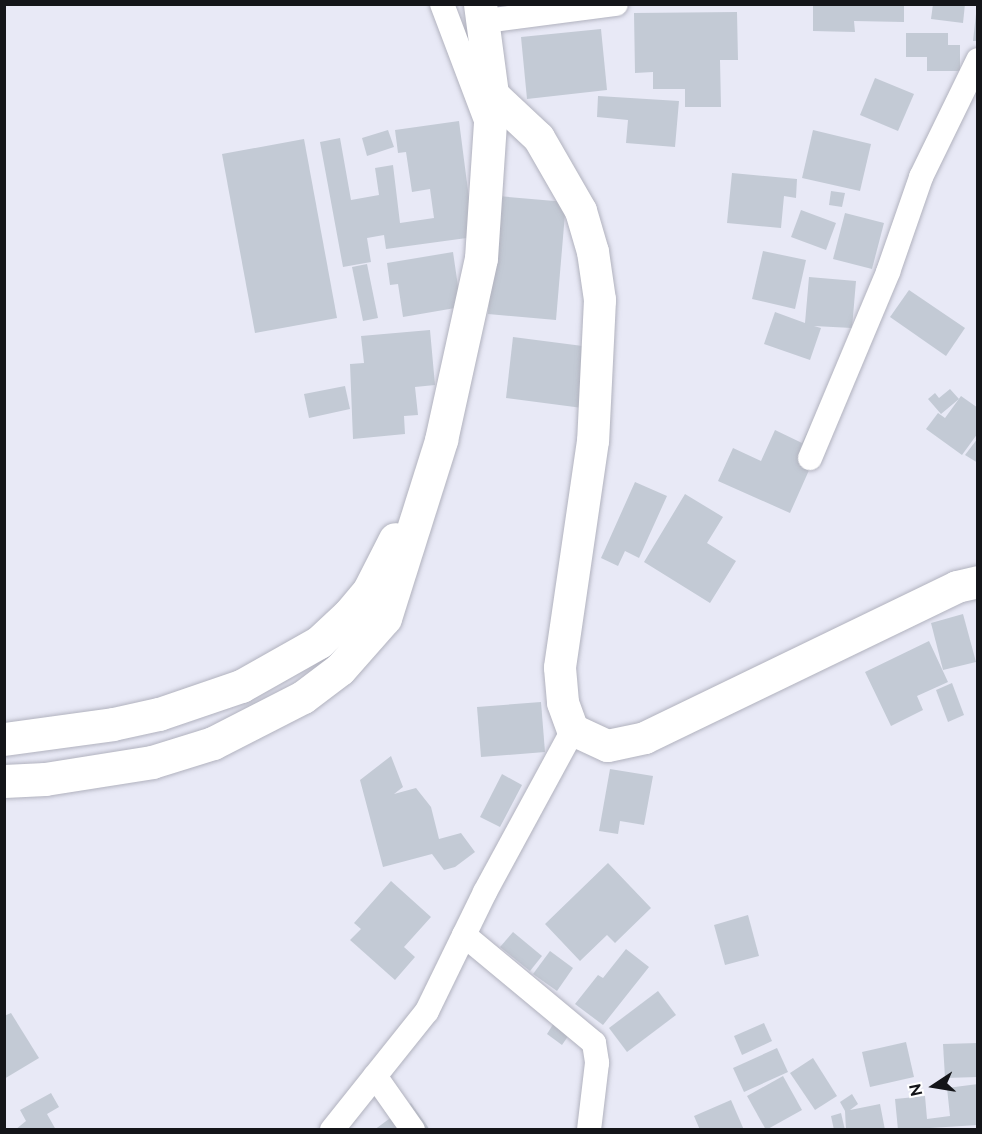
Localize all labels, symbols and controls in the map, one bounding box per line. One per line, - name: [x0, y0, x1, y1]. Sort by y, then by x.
- north arrow: [904, 1056, 964, 1116]
- text: N: [905, 1082, 926, 1098]

